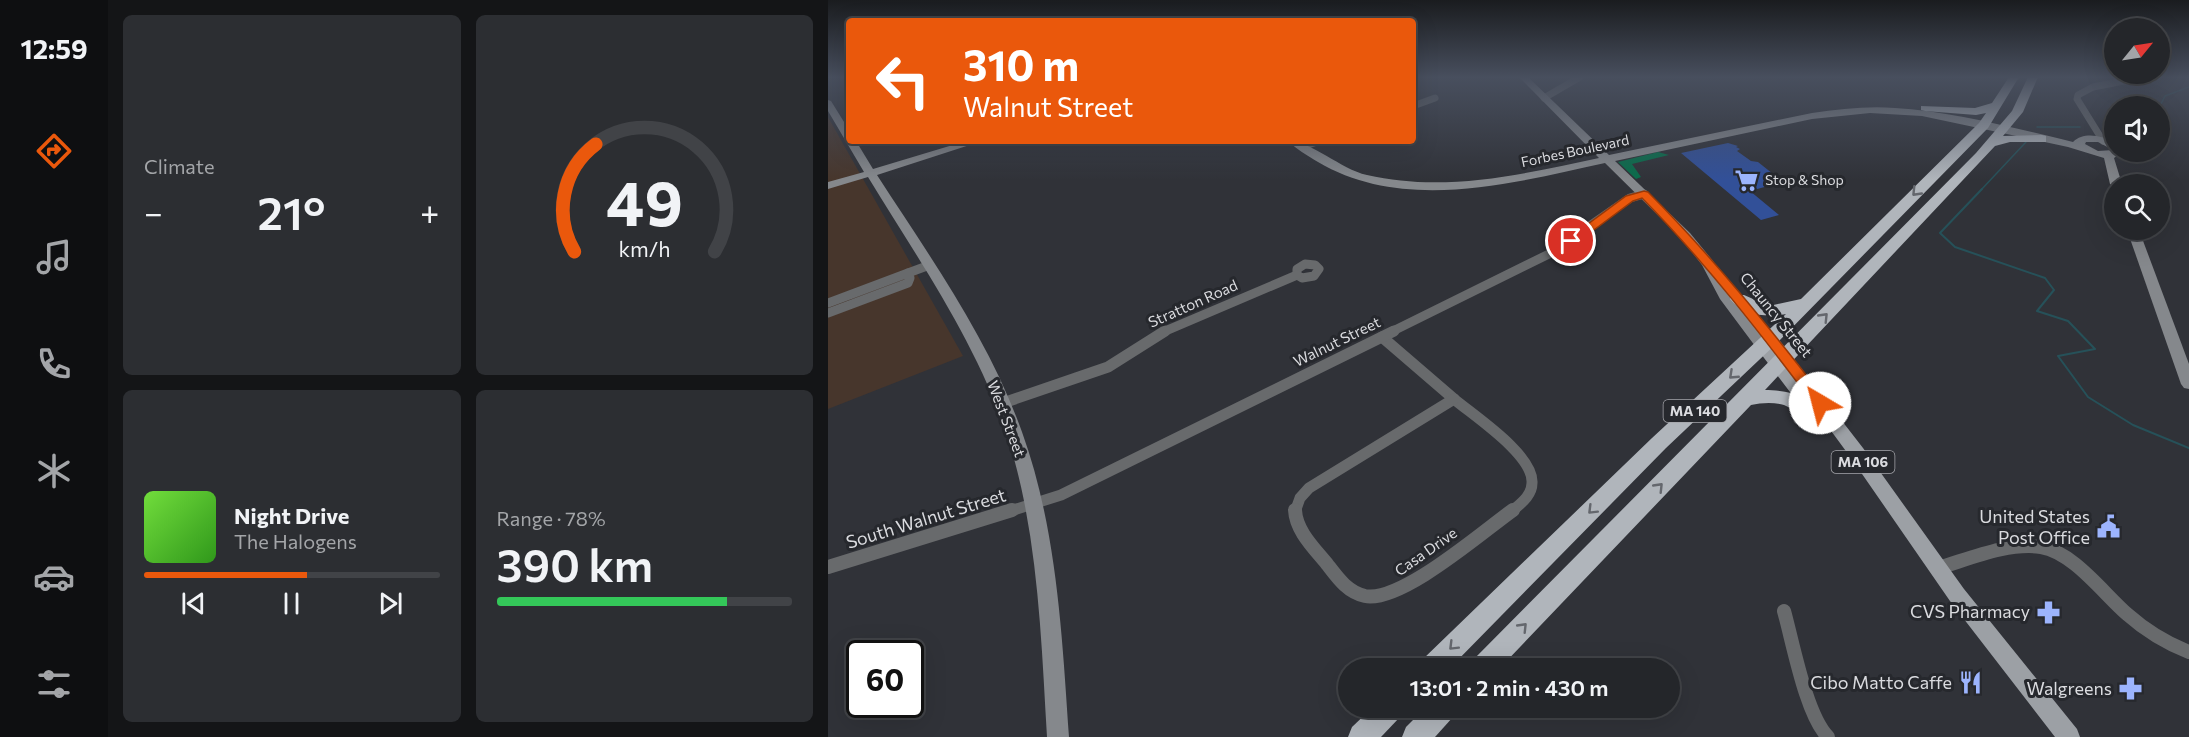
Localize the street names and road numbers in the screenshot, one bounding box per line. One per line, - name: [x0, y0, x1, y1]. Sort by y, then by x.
- street label: Forbes Boulevard: [1519, 131, 1631, 170]
- street label: Chauncy Street: [1737, 268, 1817, 361]
- street label: Stratton Road: [1145, 275, 1240, 331]
- street label: Walnut Street: [1290, 312, 1383, 370]
- street label: West Street: [984, 378, 1030, 459]
- road number: MA 140: [1664, 400, 1726, 422]
- road number: MA 106: [1832, 451, 1894, 473]
- street label: South Walnut Street: [843, 483, 1008, 553]
- street label: Casa Drive: [1391, 523, 1460, 579]

